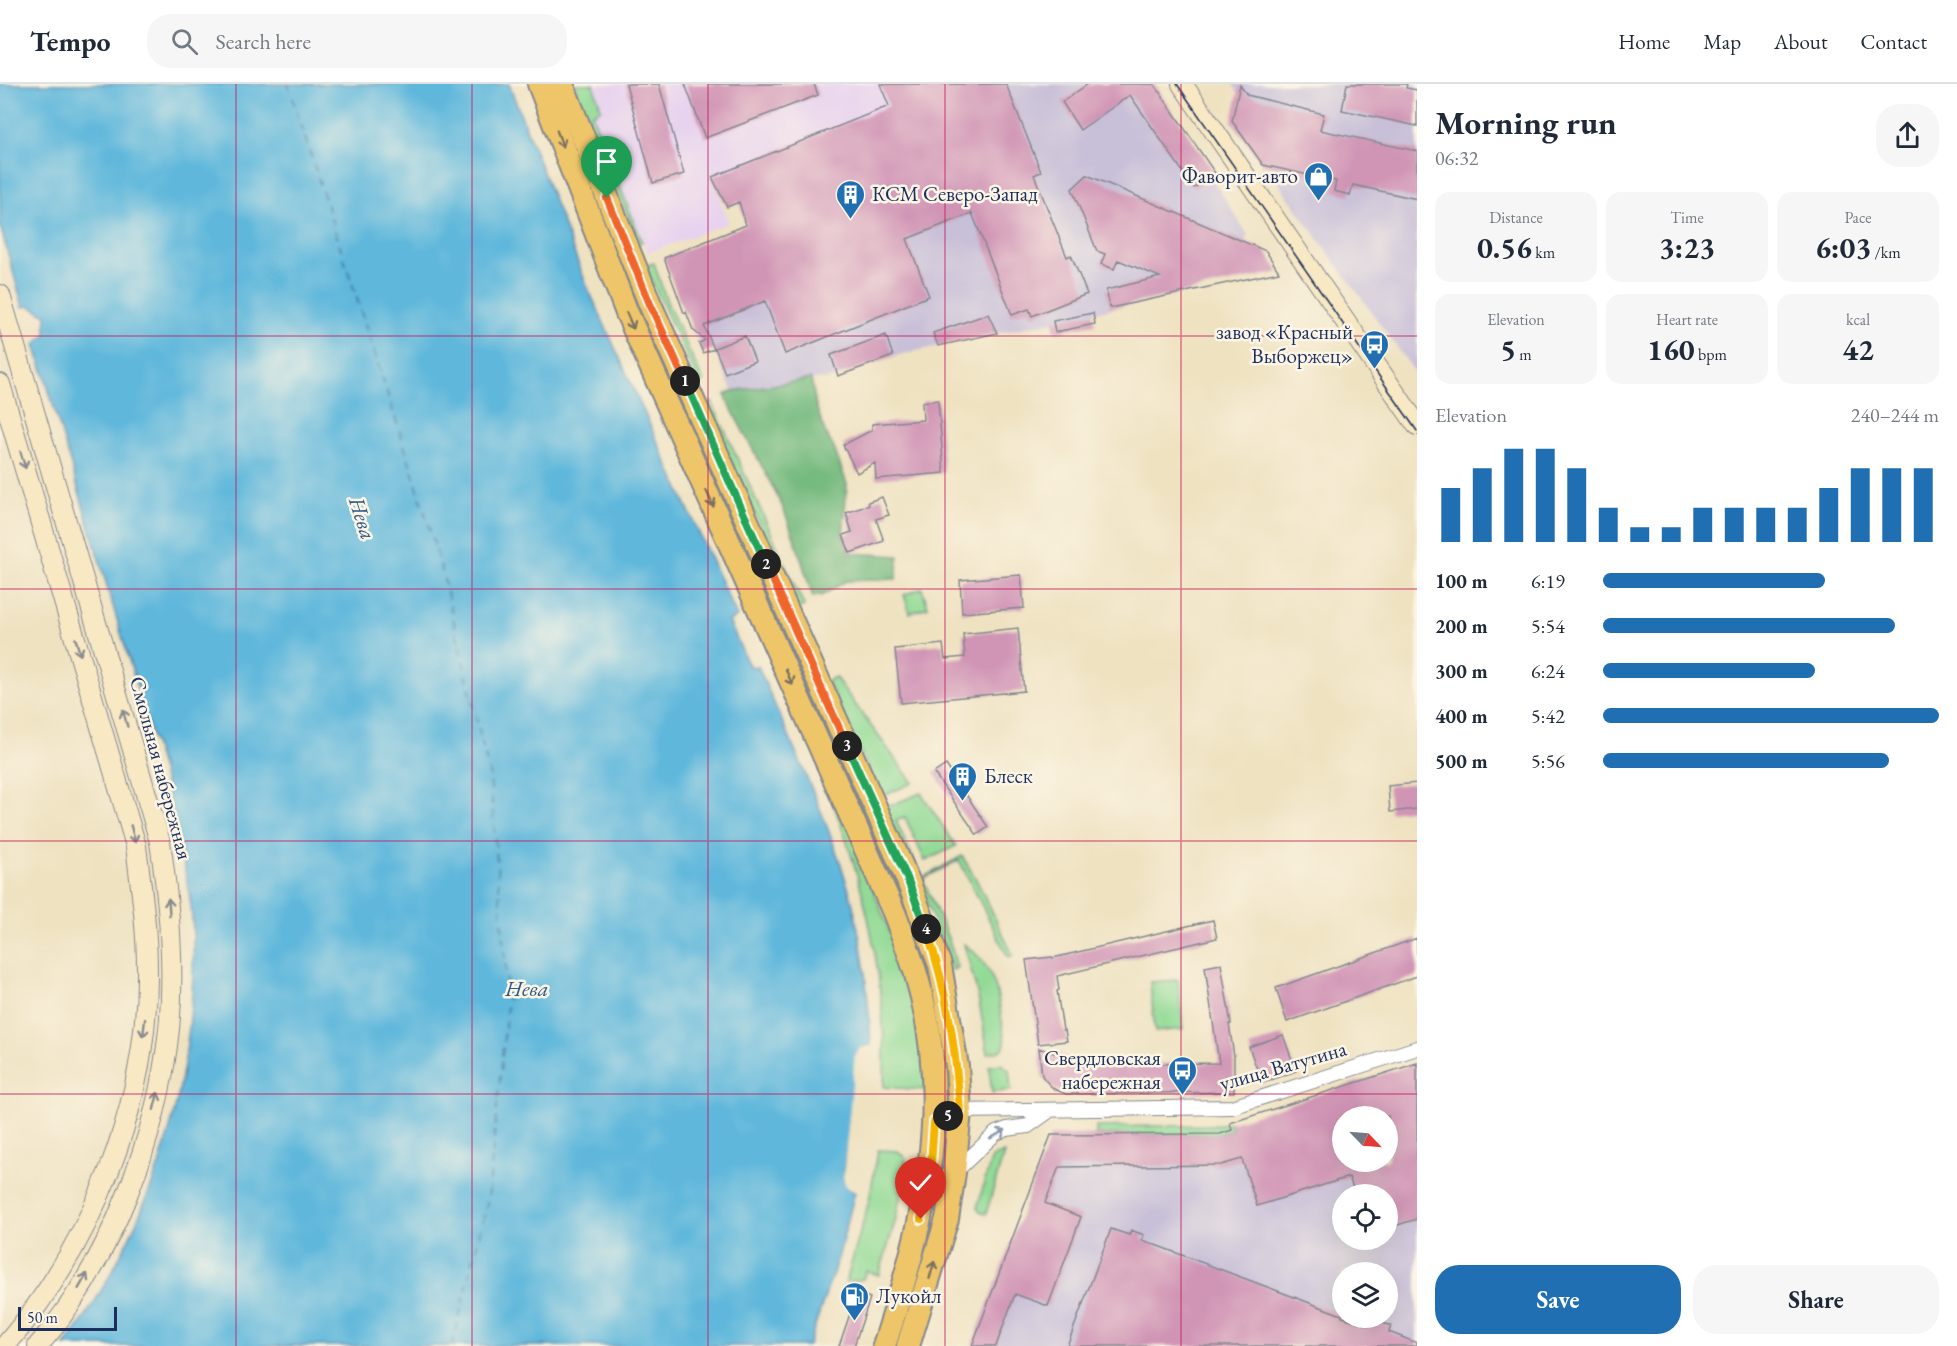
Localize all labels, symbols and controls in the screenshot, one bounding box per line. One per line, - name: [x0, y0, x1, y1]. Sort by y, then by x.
- search box: [147, 14, 567, 68]
- text: Tempo: [30, 23, 111, 59]
- icon: search: [168, 25, 201, 58]
- text: Search here: [216, 27, 311, 56]
- text: Home: [1618, 28, 1670, 55]
- text: Map: [1703, 28, 1741, 55]
- text: About: [1774, 28, 1827, 55]
- text: Contact: [1860, 28, 1927, 55]
- text: Morning run: [1435, 101, 1617, 144]
- button: share: [1876, 104, 1939, 167]
- one-way arrow: [555, 129, 566, 147]
- pin: [581, 136, 632, 198]
- icon: arrive: [590, 145, 623, 178]
- text: 06:32: [1435, 145, 1478, 171]
- shop icon: Фаворит-авто: [1303, 160, 1335, 202]
- place label: Фаворит-авто: [1182, 162, 1298, 189]
- building icon: КСМ Северо-Запад: [835, 178, 867, 220]
- place label: КСМ Северо-Запад: [872, 180, 1038, 207]
- text: Distance: [1489, 207, 1543, 228]
- text: Time: [1670, 207, 1704, 228]
- text: Pace: [1845, 207, 1871, 228]
- text: 0.56: [1477, 228, 1532, 267]
- text: 3:23: [1659, 228, 1715, 267]
- text: 6:03: [1815, 228, 1871, 267]
- text: km: [1532, 242, 1555, 263]
- text: /km: [1871, 242, 1901, 263]
- text: Elevation: [1487, 309, 1545, 330]
- text: Heart rate: [1656, 309, 1718, 330]
- text: kcal: [1846, 309, 1870, 330]
- one-way arrow: [625, 311, 637, 329]
- place label: завод «Красный Выборжец»: [1216, 318, 1353, 369]
- bus stop icon: завод «Красный Выборжец»: [1358, 328, 1390, 370]
- text: 5: [1500, 330, 1516, 369]
- text: 160: [1647, 330, 1695, 369]
- text: 42: [1842, 330, 1874, 369]
- text: m: [1516, 344, 1532, 365]
- text: bpm: [1695, 344, 1727, 365]
- pin: 1: [670, 366, 700, 396]
- text: 1: [681, 370, 689, 391]
- text: Elevation: [1435, 402, 1507, 428]
- text: 240–244 m: [1851, 402, 1939, 428]
- one-way arrow: [18, 450, 29, 469]
- one-way arrow: [704, 489, 716, 507]
- water label: Нева: [342, 492, 383, 543]
- pin: 2: [751, 549, 781, 579]
- text: 2: [762, 553, 770, 574]
- text: 100 m: [1435, 568, 1488, 594]
- text: 6:19: [1531, 568, 1565, 594]
- text: 200 m: [1435, 613, 1488, 639]
- text: 5:54: [1531, 613, 1565, 639]
- one-way arrow: [73, 637, 84, 656]
- text: 300 m: [1435, 658, 1488, 684]
- text: 6:24: [1531, 658, 1565, 684]
- one-way arrow: [784, 667, 795, 685]
- street label: Смольная набережная: [124, 673, 199, 862]
- text: 400 m: [1435, 703, 1488, 729]
- text: 5:42: [1531, 703, 1565, 729]
- one-way arrow: [119, 709, 130, 728]
- pin: 3: [832, 731, 862, 761]
- text: 3: [843, 735, 851, 756]
- text: 500 m: [1435, 748, 1488, 774]
- text: 5:56: [1531, 748, 1565, 774]
- building icon: Блеск: [947, 760, 979, 802]
- place label: Блеск: [984, 762, 1033, 789]
- one-way arrow: [127, 825, 139, 844]
- one-way arrow: [163, 898, 174, 918]
- pin: 4: [911, 914, 941, 944]
- text: 4: [922, 918, 930, 939]
- water label: Нева: [504, 974, 549, 1003]
- one-way arrow: [138, 1018, 149, 1038]
- street label: улица Ватутина: [1216, 1034, 1350, 1097]
- place label: Свердловская набережная: [1044, 1044, 1161, 1095]
- bus stop icon: Свердловская набережная: [1166, 1054, 1198, 1096]
- one-way arrow: [151, 1092, 163, 1111]
- pin: 5: [933, 1101, 963, 1131]
- text: 5: [944, 1105, 952, 1126]
- north arrow: [1332, 1106, 1398, 1172]
- map controls: [1332, 1106, 1398, 1328]
- one-way arrow: [989, 1128, 1006, 1140]
- pin: [895, 1157, 946, 1219]
- icon: check: [904, 1166, 937, 1199]
- button: locate: [1332, 1184, 1398, 1250]
- one-way arrow: [927, 1261, 938, 1280]
- button: layers: [1332, 1262, 1398, 1328]
- button: Save: [1435, 1265, 1681, 1334]
- button: Share: [1693, 1265, 1939, 1334]
- one-way arrow: [78, 1273, 90, 1290]
- fuel station icon: Лукойл: [839, 1280, 871, 1322]
- place label: Лукойл: [876, 1282, 941, 1309]
- scale bar: [18, 1304, 117, 1332]
- text: 50 m: [27, 1307, 58, 1328]

